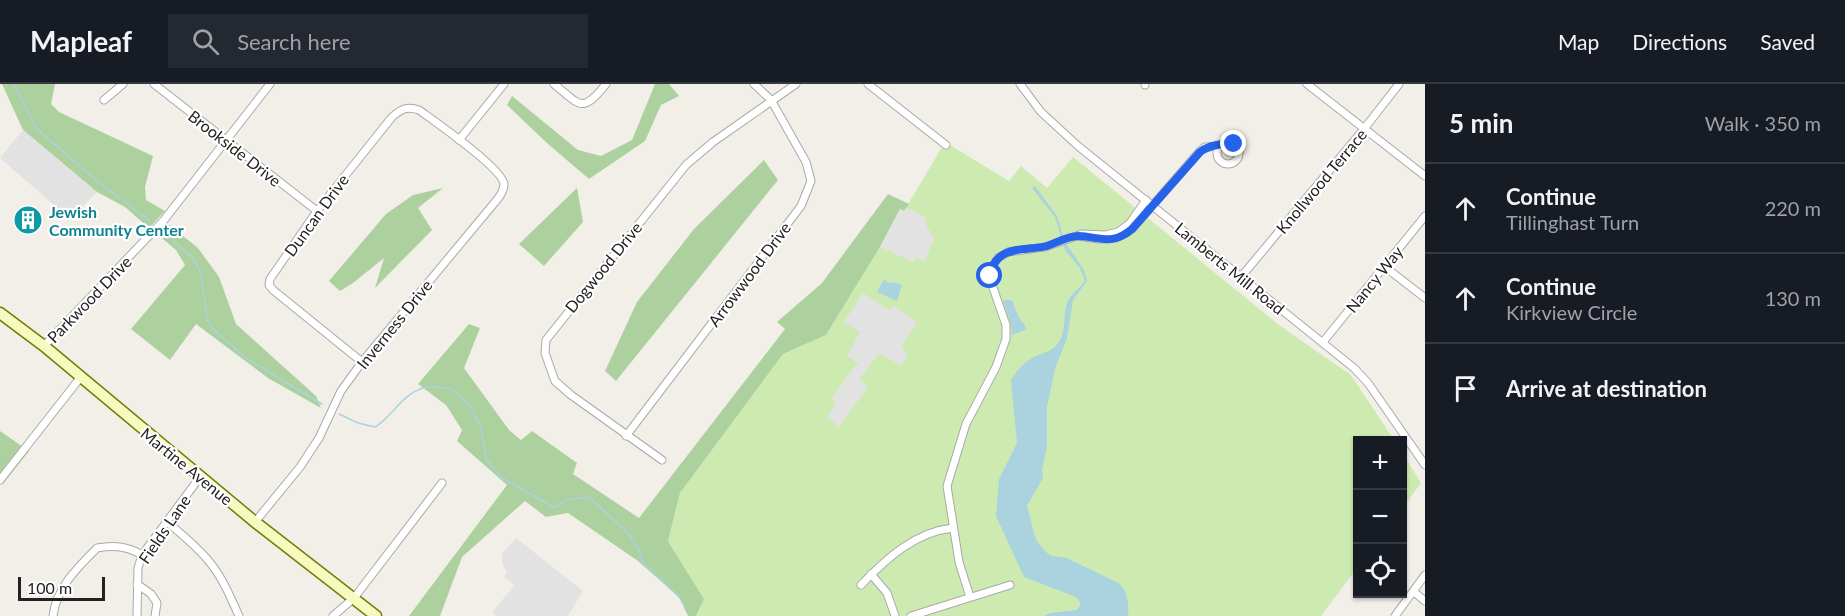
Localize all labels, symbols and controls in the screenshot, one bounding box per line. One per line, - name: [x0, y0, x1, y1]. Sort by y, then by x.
- search box: [168, 14, 588, 68]
- text: Mapleaf: [30, 24, 132, 58]
- icon: search: [189, 25, 222, 58]
- text: Search here: [237, 28, 351, 55]
- text: Map: [1558, 29, 1599, 54]
- text: Directions: [1632, 29, 1727, 54]
- text: Saved: [1760, 29, 1815, 54]
- street label: Brookside Drive: [185, 106, 285, 190]
- text: 5 min: [1449, 107, 1513, 139]
- text: Walk · 350 m: [1705, 111, 1821, 135]
- street label: Knollwood Terrace: [1272, 125, 1370, 237]
- route end: [1220, 130, 1246, 156]
- street label: Duncan Drive: [280, 170, 352, 260]
- text: Continue: [1506, 183, 1596, 210]
- icon: ahead: [1449, 192, 1482, 225]
- text: 220 m: [1765, 196, 1821, 220]
- place label: Jewish Community Center: [49, 202, 184, 239]
- building icon: Jewish Community Center: [12, 204, 44, 236]
- text: Tillinghast Turn: [1506, 210, 1639, 234]
- street label: Dogwood Drive: [561, 218, 645, 316]
- street label: Arrowwood Drive: [704, 218, 794, 330]
- street label: Lamberts Mill Road: [1172, 218, 1288, 318]
- street label: Nancy Way: [1341, 241, 1407, 316]
- street label: Parkwood Drive: [43, 252, 135, 346]
- route start: [976, 262, 1002, 288]
- text: Continue: [1506, 273, 1596, 300]
- street label: Inverness Drive: [352, 276, 436, 372]
- icon: ahead: [1449, 282, 1482, 315]
- text: 130 m: [1765, 286, 1821, 310]
- text: Kirkview Circle: [1506, 300, 1637, 324]
- icon: arrive: [1449, 372, 1482, 405]
- text: Arrive at destination: [1506, 375, 1707, 402]
- street label: Martine Avenue: [137, 423, 237, 509]
- map controls: [1353, 436, 1407, 598]
- button: +: [1353, 436, 1407, 490]
- button: −: [1353, 490, 1407, 544]
- street label: Fields Lane: [134, 491, 194, 567]
- button: locate: [1353, 544, 1407, 598]
- scale bar: [18, 574, 105, 602]
- text: 100 m: [27, 578, 72, 597]

